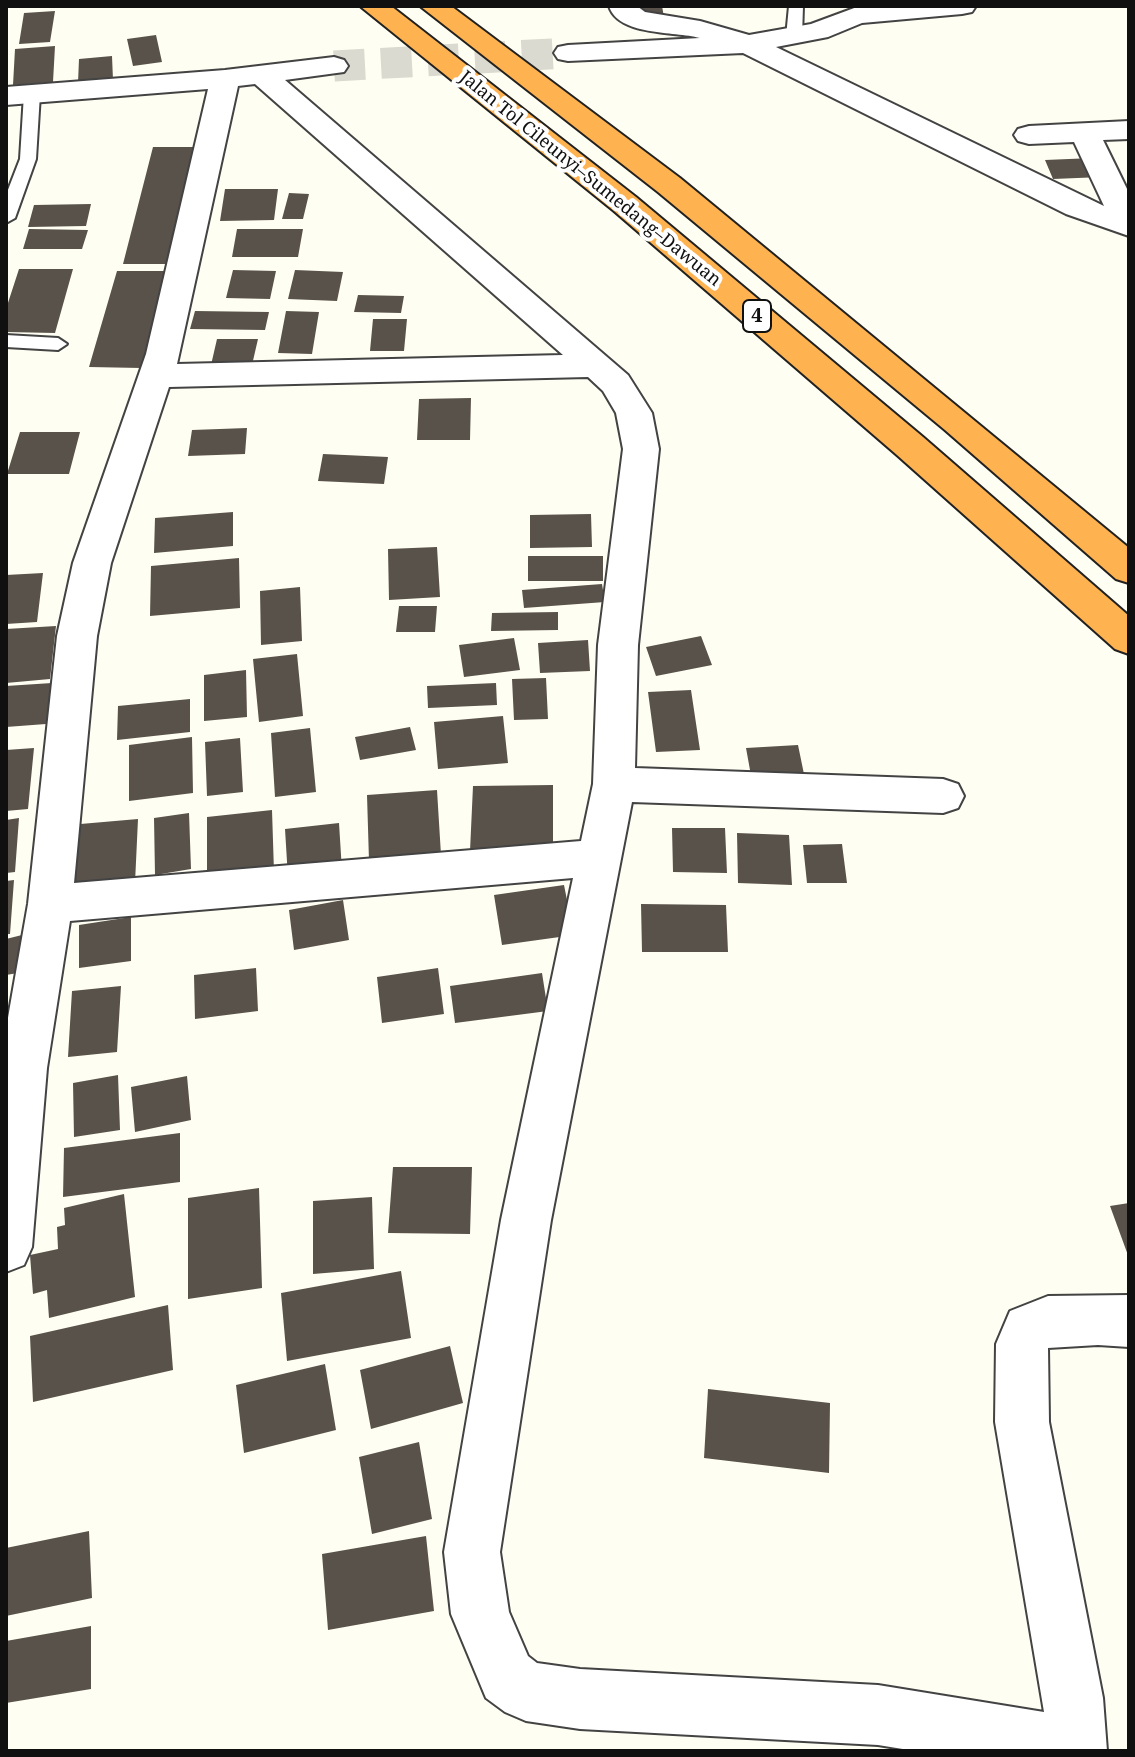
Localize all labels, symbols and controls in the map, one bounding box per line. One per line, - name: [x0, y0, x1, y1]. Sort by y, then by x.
- street label: Jalan Tol Cileunyi–Sumedang–Dawuan: [455, 67, 725, 291]
- road number: 4: [743, 300, 771, 332]

